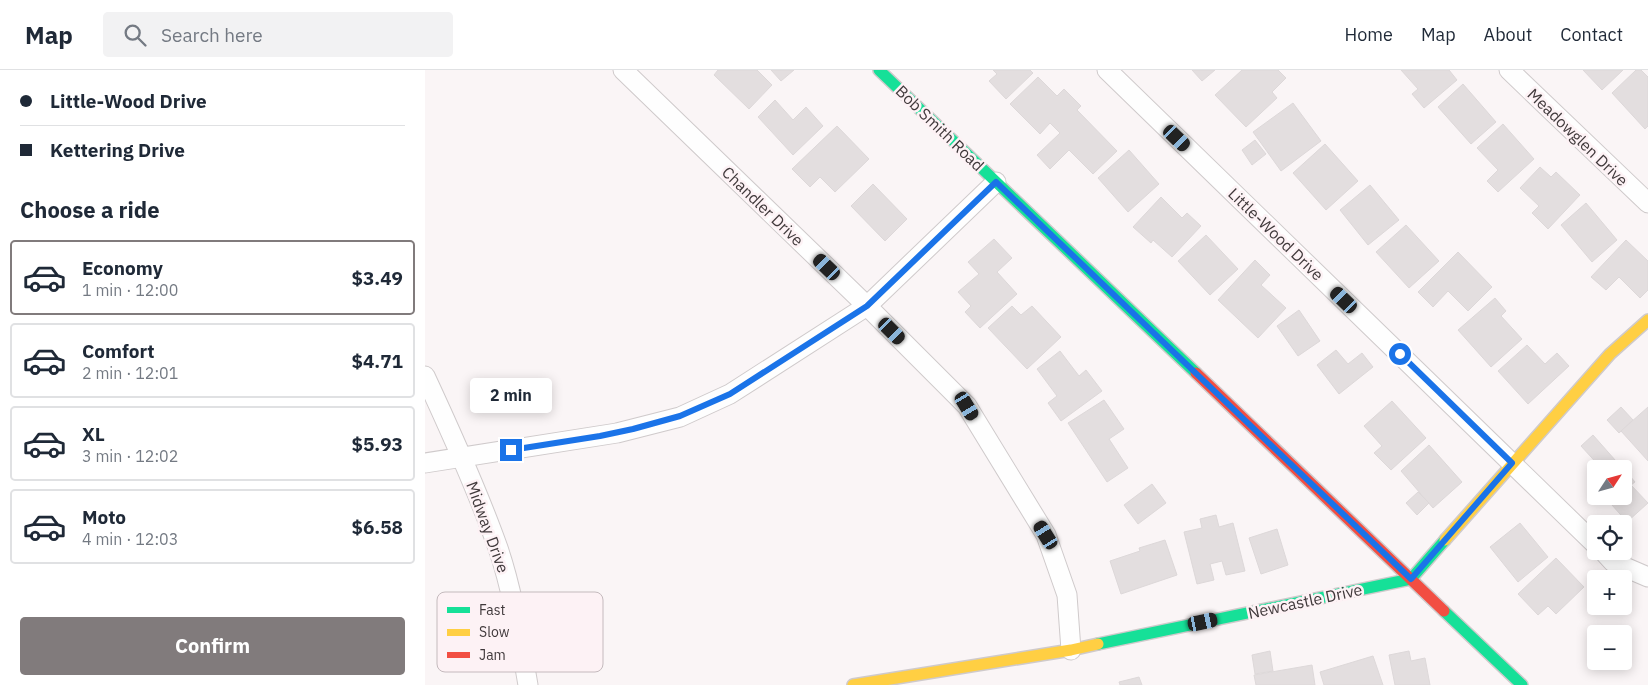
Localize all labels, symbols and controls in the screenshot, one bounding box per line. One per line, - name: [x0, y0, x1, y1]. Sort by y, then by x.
- search box: [103, 12, 453, 57]
- text: Map: [25, 19, 73, 51]
- icon: search: [121, 21, 149, 49]
- text: Search here: [161, 23, 263, 47]
- text: Home: [1345, 23, 1393, 46]
- text: Map: [1421, 23, 1456, 46]
- text: About: [1484, 23, 1532, 46]
- text: Contact: [1560, 23, 1623, 46]
- street label: Bob Smith Road: [892, 81, 988, 175]
- street label: Meadowglen Drive: [1524, 84, 1633, 190]
- text: Little-Wood Drive: [50, 89, 207, 113]
- car: [1161, 122, 1193, 154]
- text: Kettering Drive: [50, 138, 185, 162]
- street label: Chandler Drive: [718, 162, 808, 250]
- street label: Little-Wood Drive: [1224, 183, 1328, 285]
- text: Choose a ride: [20, 195, 160, 224]
- car: [811, 251, 843, 283]
- icon: car: [22, 255, 67, 300]
- text: Economy: [82, 256, 163, 280]
- text: $3.49: [351, 266, 403, 290]
- text: 1 min · 12:00: [82, 280, 178, 300]
- car: [1328, 284, 1360, 316]
- car: [876, 315, 907, 347]
- icon: car: [22, 338, 67, 383]
- text: Comfort: [82, 339, 155, 363]
- route start: [1389, 343, 1411, 365]
- text: $4.71: [351, 349, 403, 373]
- text: 2 min · 12:01: [82, 363, 178, 383]
- callout: 2 min: [470, 378, 552, 412]
- text: 2 min: [490, 385, 532, 405]
- car: [952, 389, 981, 423]
- icon: car: [22, 421, 67, 466]
- text: XL: [82, 422, 105, 446]
- text: $5.93: [351, 432, 403, 456]
- route end: [500, 439, 522, 461]
- text: 3 min · 12:02: [82, 446, 178, 466]
- north arrow: [1587, 460, 1633, 505]
- map controls: [1587, 460, 1632, 670]
- street label: Midway Drive: [462, 479, 514, 576]
- icon: car: [22, 504, 67, 549]
- text: Moto: [82, 505, 126, 529]
- text: $6.58: [351, 515, 403, 539]
- button: locate: [1587, 515, 1632, 560]
- car: [1031, 518, 1060, 552]
- text: 4 min · 12:03: [82, 529, 178, 549]
- button: +: [1587, 570, 1632, 615]
- street label: Newcastle Drive: [1246, 579, 1364, 623]
- legend: [437, 592, 603, 672]
- text: Fast: [479, 601, 505, 619]
- car: [1186, 612, 1219, 632]
- button: Confirm: [20, 617, 405, 675]
- text: Slow: [479, 623, 510, 641]
- button: −: [1587, 625, 1632, 670]
- text: Jam: [479, 646, 506, 664]

